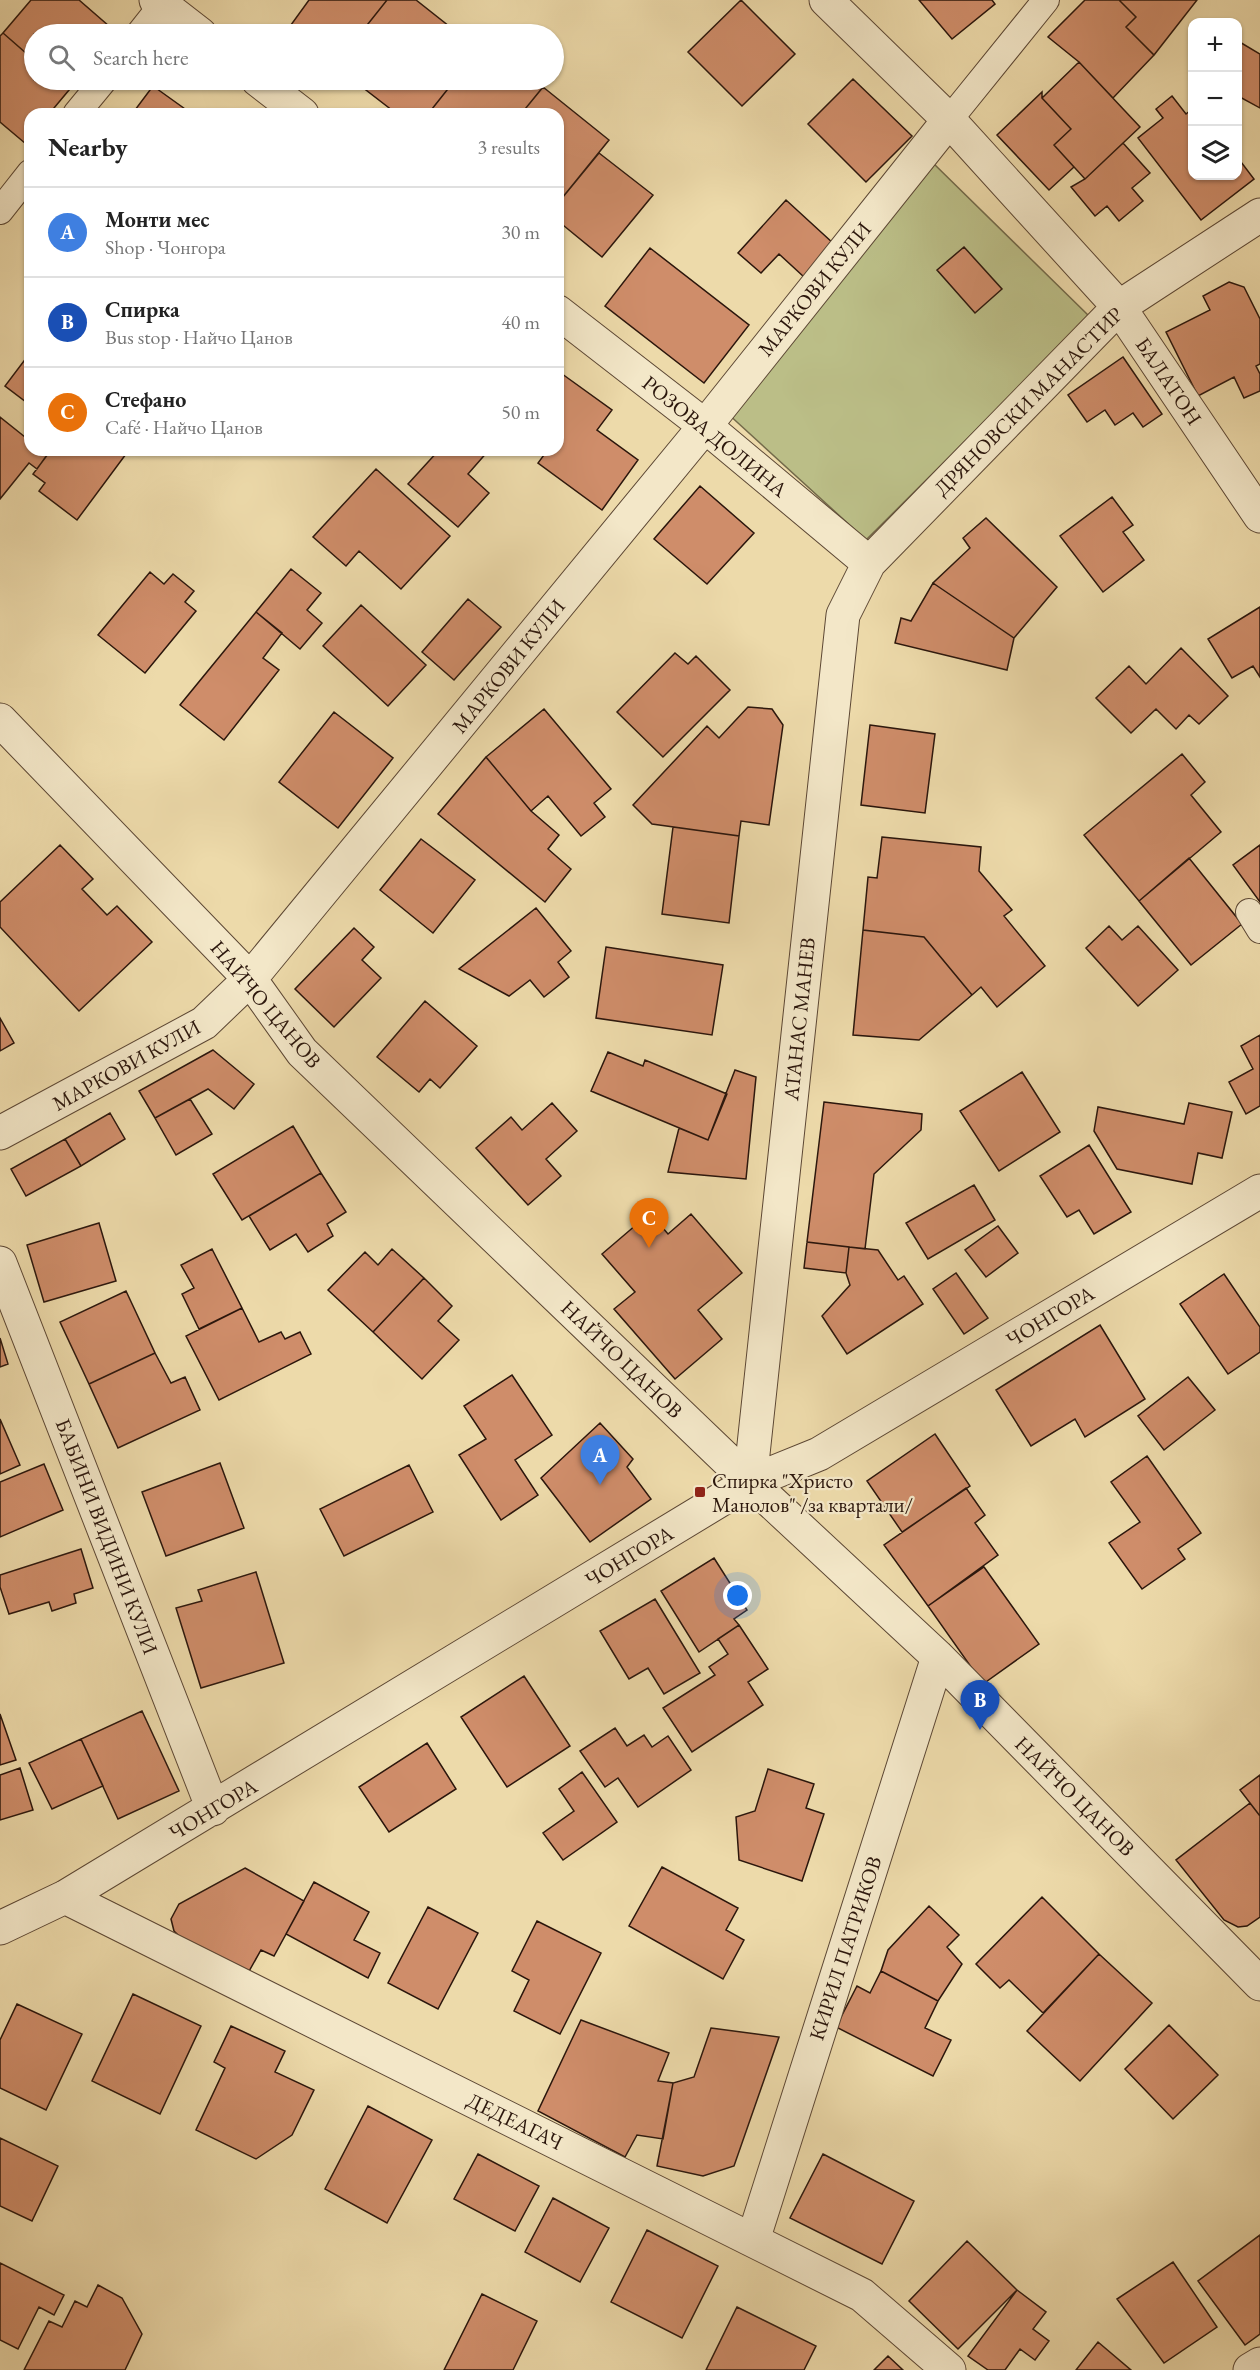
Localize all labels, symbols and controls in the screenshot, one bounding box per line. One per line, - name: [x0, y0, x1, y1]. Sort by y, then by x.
- map controls: [1188, 18, 1242, 180]
- button: +: [1188, 18, 1242, 72]
- search box: [24, 24, 564, 90]
- icon: search: [45, 41, 78, 74]
- text: Search here: [93, 43, 188, 72]
- button: −: [1188, 72, 1242, 126]
- button: layers: [1188, 126, 1242, 180]
- text: Nearby: [48, 130, 128, 164]
- text: 3 results: [477, 134, 540, 160]
- text: Монти мес: [105, 205, 210, 234]
- street label: МАРКОВИ КУЛИ: [752, 216, 876, 362]
- text: A: [60, 219, 75, 245]
- text: 30 m: [501, 219, 540, 245]
- text: Shop · Чонгора: [105, 234, 226, 260]
- text: Спирка: [105, 295, 180, 324]
- street label: ДРЯНОВСКИ МАНАСТИР: [928, 301, 1128, 501]
- text: B: [61, 309, 74, 335]
- text: 40 m: [501, 309, 540, 335]
- text: Bus stop · Найчо Цанов: [105, 324, 293, 350]
- street label: БАЛАТОН: [1130, 332, 1208, 430]
- street label: РОЗОВА ДОЛИНА: [637, 369, 793, 503]
- text: Стефано: [105, 385, 186, 414]
- text: C: [60, 399, 75, 425]
- text: 50 m: [501, 399, 540, 425]
- text: Café · Найчо Цанов: [105, 414, 263, 440]
- street label: МАРКОВИ КУЛИ: [446, 593, 570, 739]
- street label: НАЙЧО ЦАНОВ: [205, 934, 327, 1074]
- street label: АТАНАС МАНЕВ: [777, 936, 821, 1103]
- street label: МАРКОВИ КУЛИ: [47, 1013, 205, 1117]
- pin: C: [630, 1198, 668, 1248]
- street label: ЧОНГОРА: [1001, 1279, 1099, 1353]
- street label: НАЙЧО ЦАНОВ: [555, 1294, 689, 1424]
- street label: БАБИНИ ВИДИНИ КУЛИ: [50, 1414, 164, 1658]
- pin: A: [580, 1436, 620, 1485]
- place label: Спирка "Христо Манолов" /за квартали/: [712, 1467, 913, 1518]
- marker: Спирка "Христо Манолов" /за квартали/: [693, 1485, 707, 1499]
- street label: ЧОНГОРА: [580, 1519, 678, 1593]
- your location: [723, 1581, 752, 1610]
- pin: B: [960, 1680, 1000, 1730]
- street label: НАЙЧО ЦАНОВ: [1009, 1730, 1141, 1862]
- street label: ЧОНГОРА: [164, 1772, 262, 1846]
- street label: КИРИЛ ПАТРИКОВ: [802, 1852, 888, 2044]
- street label: ДЕДЕАГАЧ: [463, 2086, 567, 2156]

